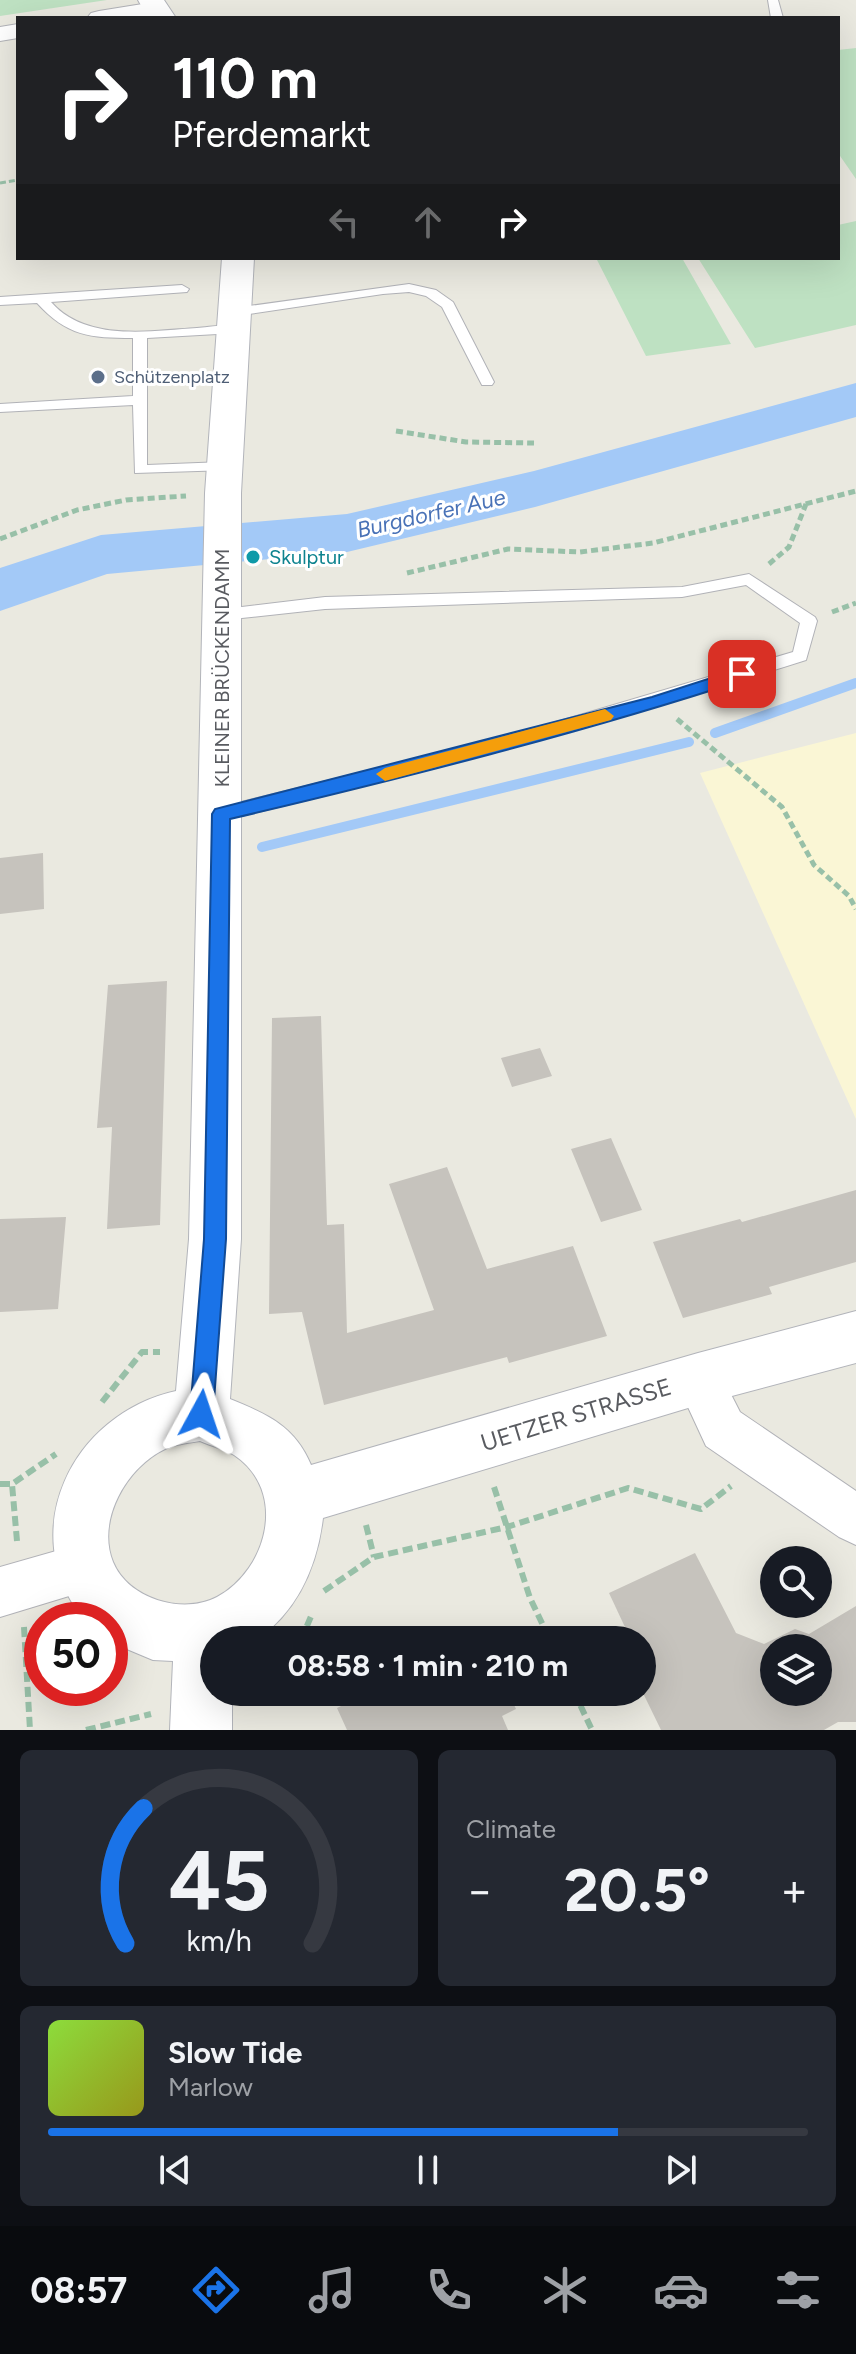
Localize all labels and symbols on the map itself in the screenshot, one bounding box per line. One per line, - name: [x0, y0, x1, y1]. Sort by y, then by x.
- place label: Schützenplatz: [114, 366, 230, 388]
- marker: Schützenplatz: [89, 368, 107, 386]
- water label: Burgdorfer Aue: [354, 483, 508, 544]
- place label: Skulptur: [269, 545, 344, 569]
- marker: Skulptur: [244, 548, 262, 566]
- street label: KLEINER BRÜCKENDAMM: [210, 549, 234, 787]
- pin: [708, 640, 776, 708]
- position arrow: [159, 1372, 243, 1456]
- street label: UETZER STRASSE: [477, 1372, 675, 1457]
- speed limit sign: 50: [24, 1602, 128, 1706]

